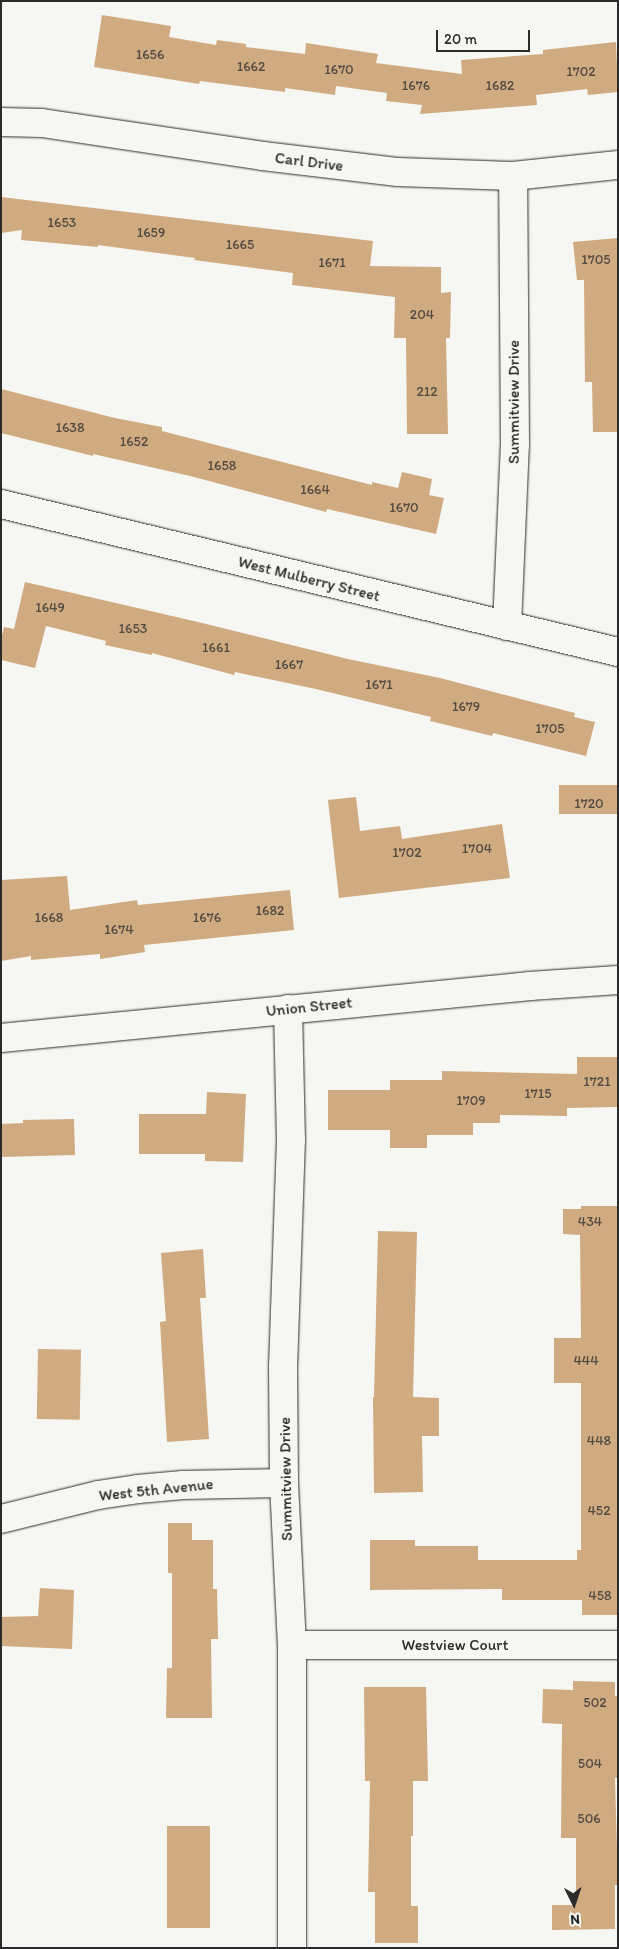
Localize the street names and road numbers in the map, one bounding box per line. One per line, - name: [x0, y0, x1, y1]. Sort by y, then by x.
- street label: Carl Drive: [274, 148, 344, 176]
- street label: Summitview Drive: [504, 340, 524, 464]
- street label: West Mulberry Street: [236, 552, 382, 606]
- street label: Union Street: [265, 993, 353, 1021]
- street label: Summitview Drive: [275, 1417, 297, 1541]
- street label: West 5th Avenue: [98, 1475, 214, 1505]
- street label: Westview Court: [401, 1635, 509, 1655]

